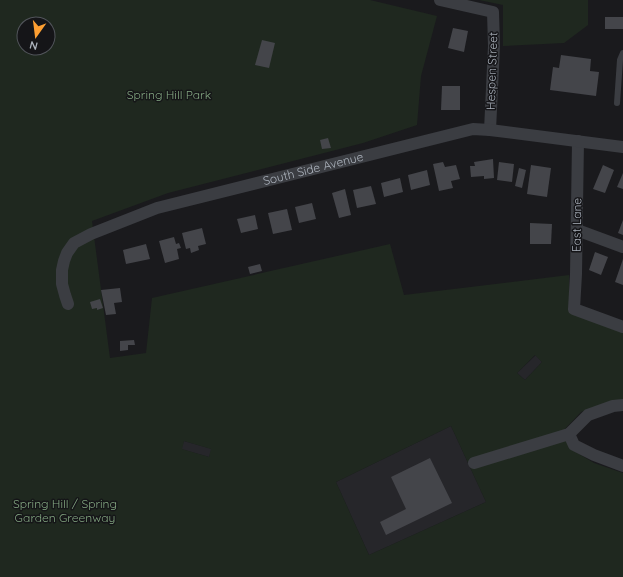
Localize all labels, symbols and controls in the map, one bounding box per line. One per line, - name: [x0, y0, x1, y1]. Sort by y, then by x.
- north arrow: [16, 16, 56, 56]
- street label: Hespen Street: [483, 32, 500, 110]
- text: N: [28, 38, 39, 53]
- park label: Spring Hill Park: [127, 87, 211, 102]
- street label: South Side Avenue: [261, 149, 365, 188]
- street label: East Lane: [569, 197, 584, 252]
- park label: Spring Hill / Spring Garden Greenway: [13, 496, 117, 525]

